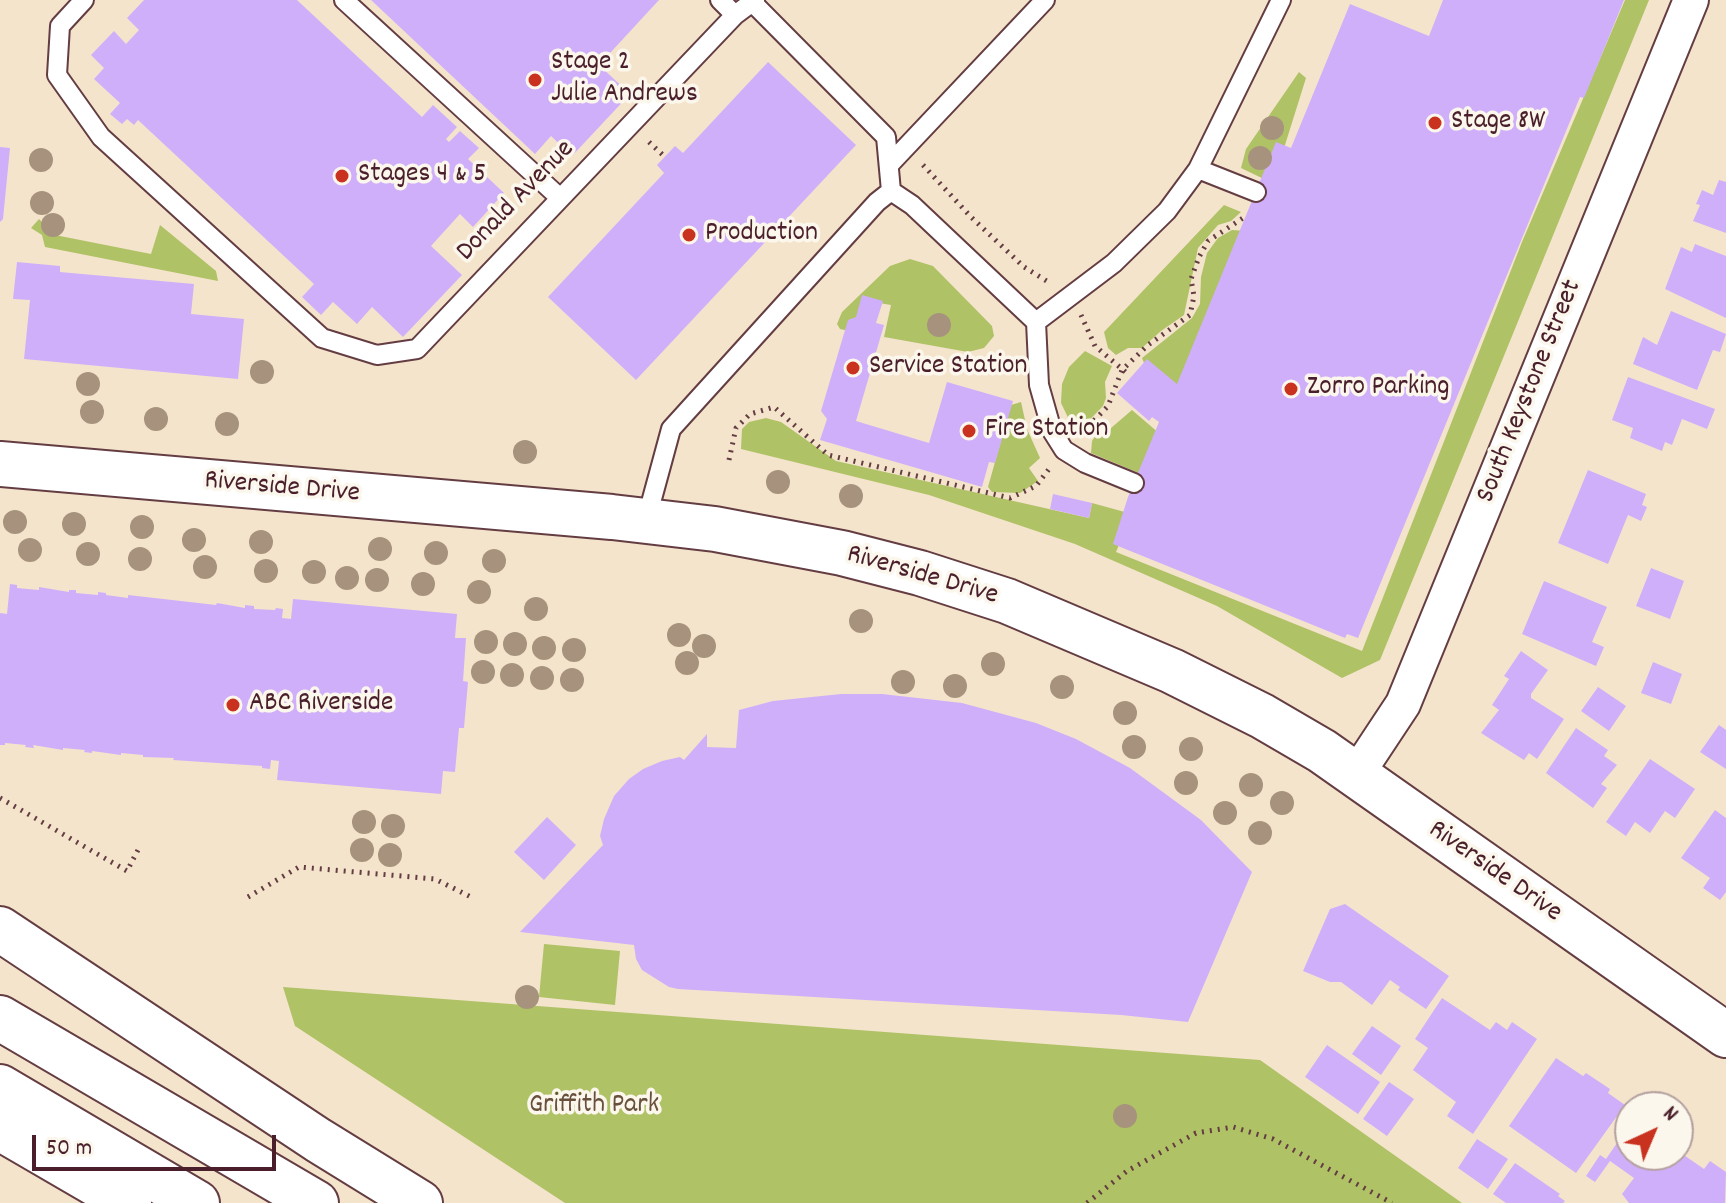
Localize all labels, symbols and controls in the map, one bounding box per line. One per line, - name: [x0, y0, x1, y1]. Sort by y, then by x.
- place label: Stage 2 Julie Andrews: [551, 47, 698, 113]
- marker: Stage 2 Julie Andrews: [526, 71, 544, 89]
- place label: Stage 8W: [1451, 106, 1545, 140]
- marker: Stage 8W: [1426, 114, 1444, 132]
- street label: Donald Avenue: [451, 134, 583, 270]
- place label: Stages 4 & 5: [358, 159, 486, 193]
- marker: Stages 4 & 5: [333, 167, 351, 185]
- place label: Production: [705, 218, 818, 252]
- marker: Production: [680, 226, 698, 244]
- street label: South Keystone Street: [1471, 276, 1591, 508]
- place label: Service Station: [869, 351, 1028, 385]
- marker: Service Station: [844, 359, 862, 377]
- place label: Zorro Parking: [1307, 372, 1449, 406]
- marker: Zorro Parking: [1282, 380, 1300, 398]
- place label: Fire Station: [985, 414, 1108, 448]
- marker: Fire Station: [960, 422, 978, 440]
- street label: Riverside Drive: [203, 465, 361, 513]
- street label: Riverside Drive: [842, 539, 1002, 615]
- place label: ABC Riverside: [249, 688, 393, 722]
- marker: ABC Riverside: [224, 696, 242, 714]
- street label: Riverside Drive: [1421, 815, 1567, 931]
- park label: Griffith Park: [529, 1090, 659, 1124]
- north arrow: [1614, 1091, 1694, 1171]
- text: N: [1655, 1100, 1684, 1130]
- scale bar: [36, 1119, 280, 1169]
- text: 50 m: [46, 1132, 92, 1166]

